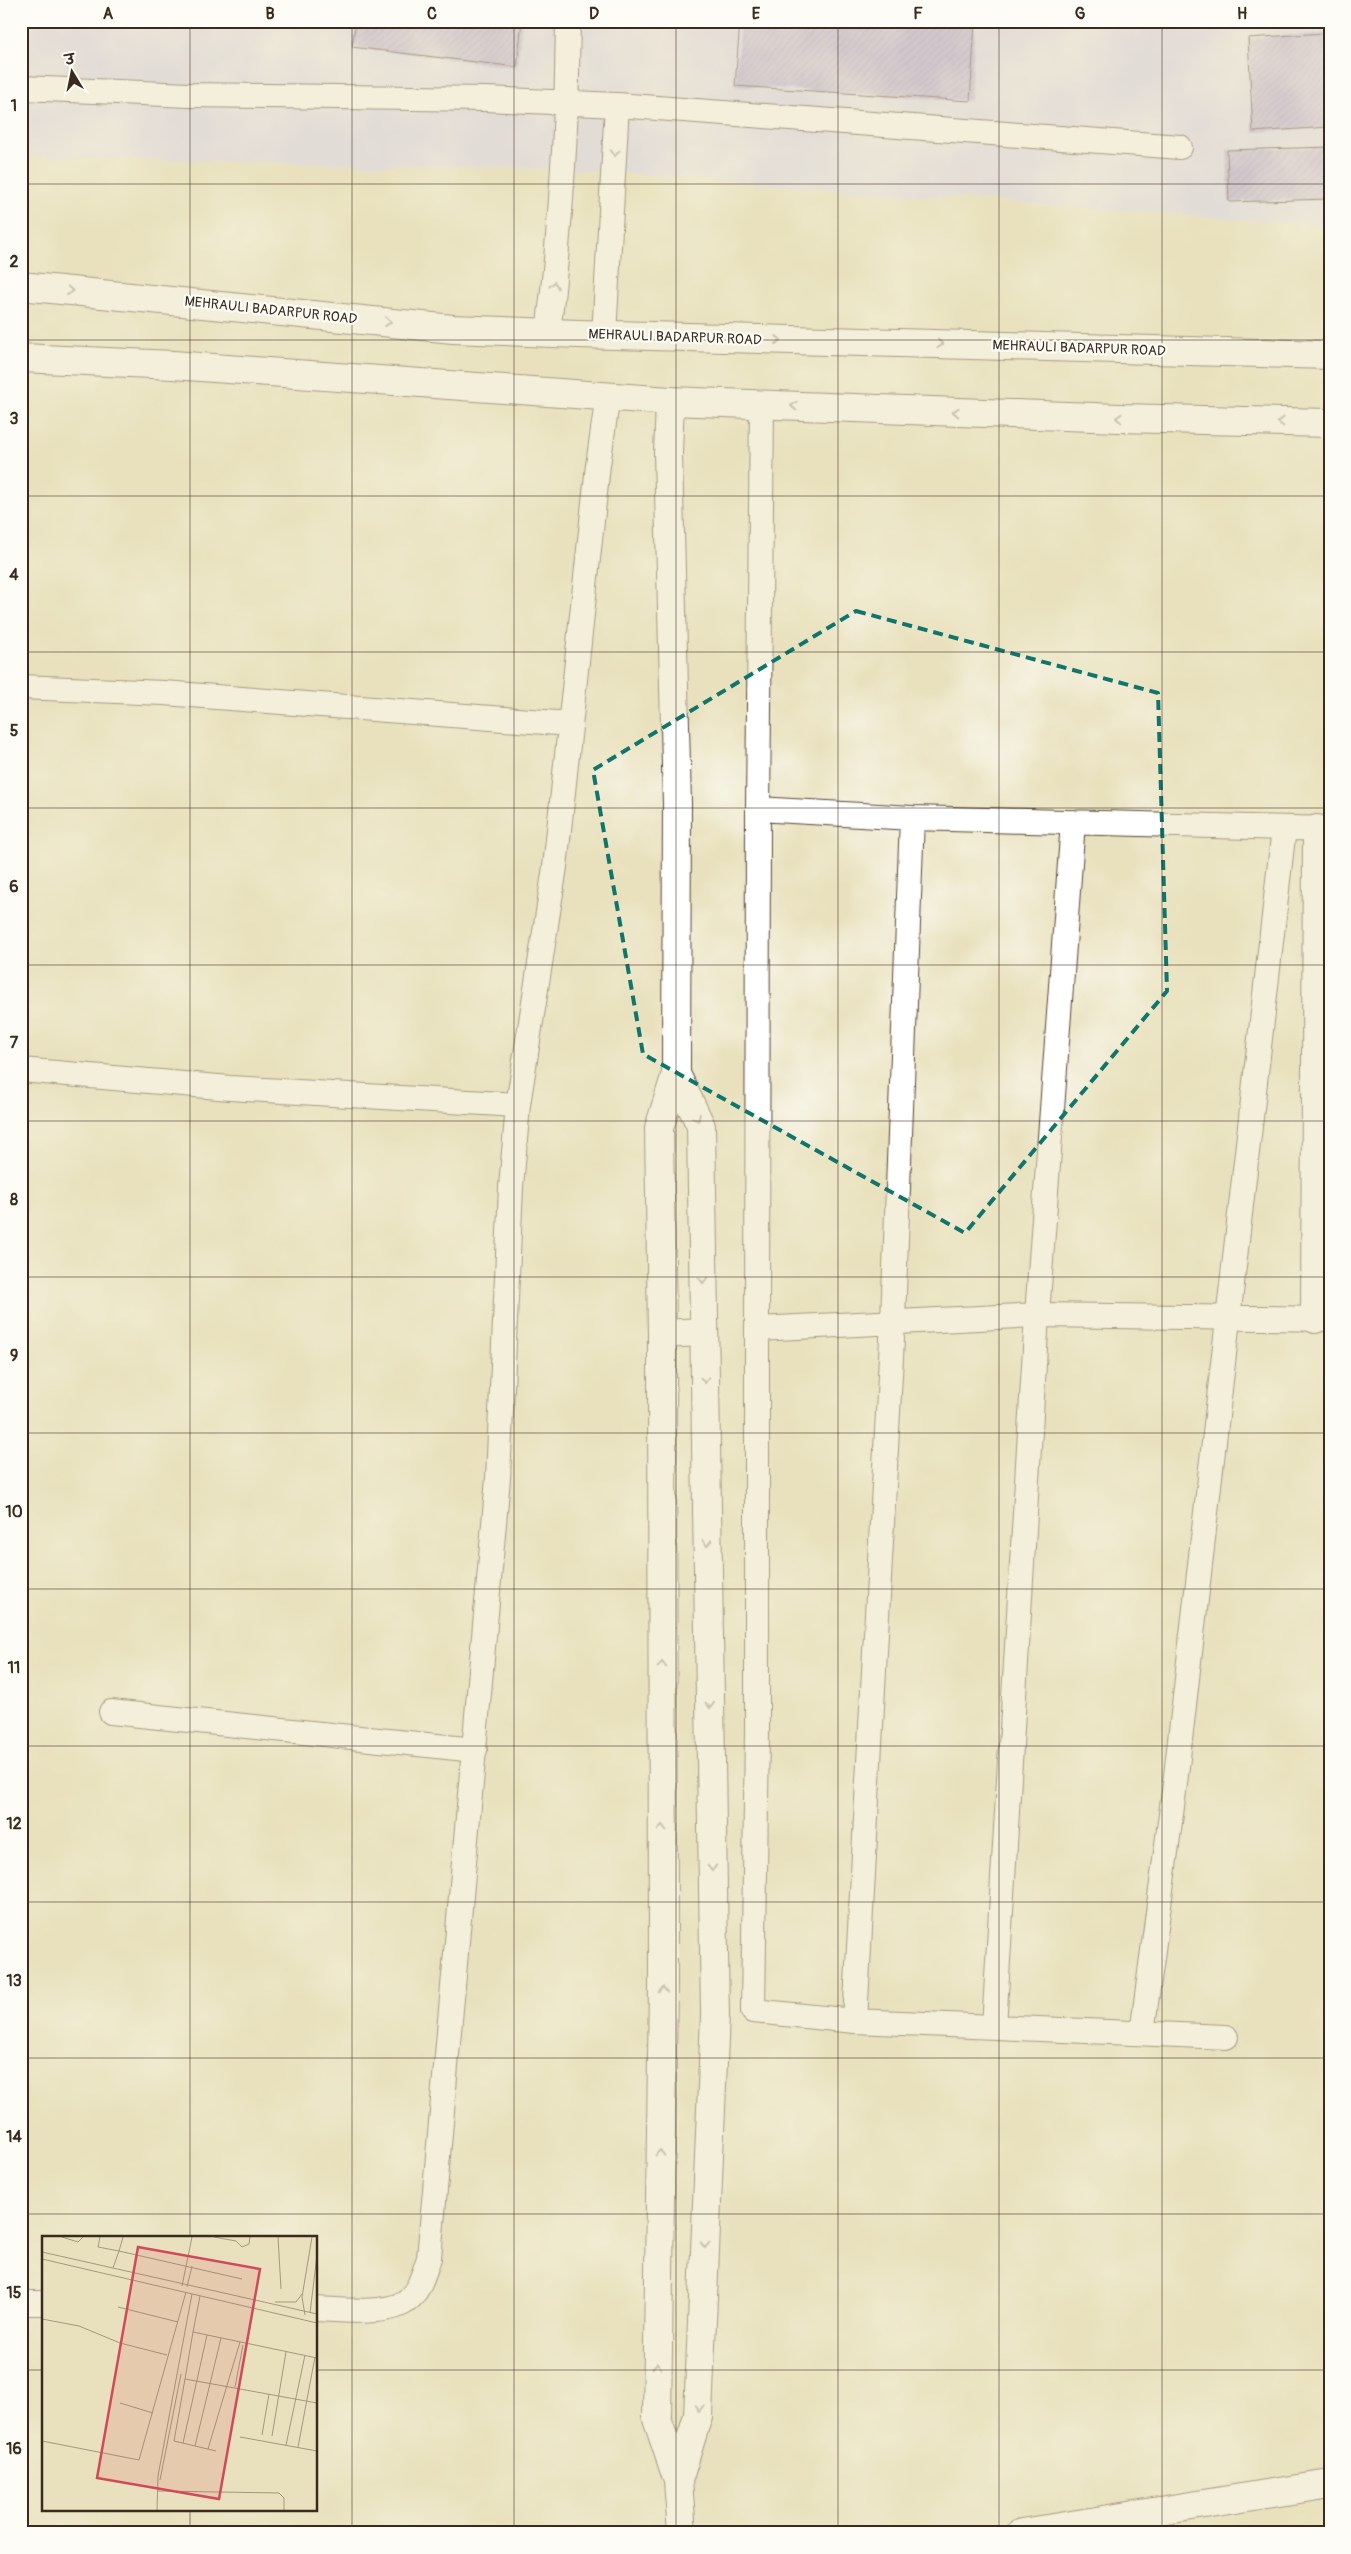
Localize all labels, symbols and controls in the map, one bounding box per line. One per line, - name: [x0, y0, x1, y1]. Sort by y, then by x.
- text: A: [103, 4, 114, 24]
- text: B: [265, 4, 275, 24]
- text: C: [427, 4, 437, 24]
- text: D: [589, 4, 599, 24]
- text: E: [752, 4, 761, 24]
- text: F: [913, 4, 923, 24]
- text: G: [1075, 4, 1086, 24]
- text: H: [1237, 4, 1247, 24]
- north arrow: [48, 48, 98, 98]
- text: उ: [62, 50, 78, 69]
- text: 1: [11, 96, 17, 116]
- one-way arrow: [610, 150, 621, 158]
- text: 2: [10, 252, 19, 272]
- one-way arrow: [548, 280, 559, 288]
- one-way arrow: [66, 285, 74, 296]
- street label: MEHRAULI BADARPUR ROAD: [184, 292, 358, 328]
- one-way arrow: [385, 316, 393, 327]
- street label: MEHRAULI BADARPUR ROAD: [588, 325, 762, 349]
- one-way arrow: [774, 335, 782, 345]
- street label: MEHRAULI BADARPUR ROAD: [992, 336, 1166, 360]
- one-way arrow: [936, 339, 944, 350]
- one-way arrow: [790, 400, 798, 411]
- one-way arrow: [952, 407, 960, 417]
- text: 3: [10, 409, 19, 429]
- one-way arrow: [1114, 413, 1122, 424]
- one-way arrow: [1277, 417, 1284, 427]
- text: 4: [9, 565, 19, 585]
- text: 5: [10, 721, 19, 741]
- text: 6: [9, 877, 19, 897]
- text: 7: [10, 1033, 19, 1053]
- one-way arrow: [690, 1113, 701, 1122]
- text: 8: [10, 1190, 18, 1210]
- one-way arrow: [698, 1276, 708, 1284]
- text: 9: [10, 1346, 18, 1366]
- one-way arrow: [700, 1377, 710, 1385]
- text: 10: [5, 1502, 23, 1522]
- one-way arrow: [702, 1539, 712, 1547]
- text: 11: [8, 1658, 20, 1678]
- one-way arrow: [657, 1661, 667, 1669]
- one-way arrow: [705, 1702, 715, 1709]
- text: 12: [6, 1814, 22, 1834]
- one-way arrow: [657, 1824, 668, 1832]
- one-way arrow: [707, 1864, 718, 1872]
- text: 13: [6, 1971, 22, 1991]
- one-way arrow: [658, 1986, 668, 1994]
- text: 14: [6, 2127, 22, 2147]
- one-way arrow: [655, 2149, 665, 2156]
- inset map: [42, 2236, 318, 2512]
- one-way arrow: [700, 2241, 711, 2249]
- text: 15: [7, 2283, 22, 2303]
- one-way arrow: [652, 2362, 662, 2370]
- one-way arrow: [693, 2404, 704, 2412]
- text: 16: [6, 2439, 22, 2459]

